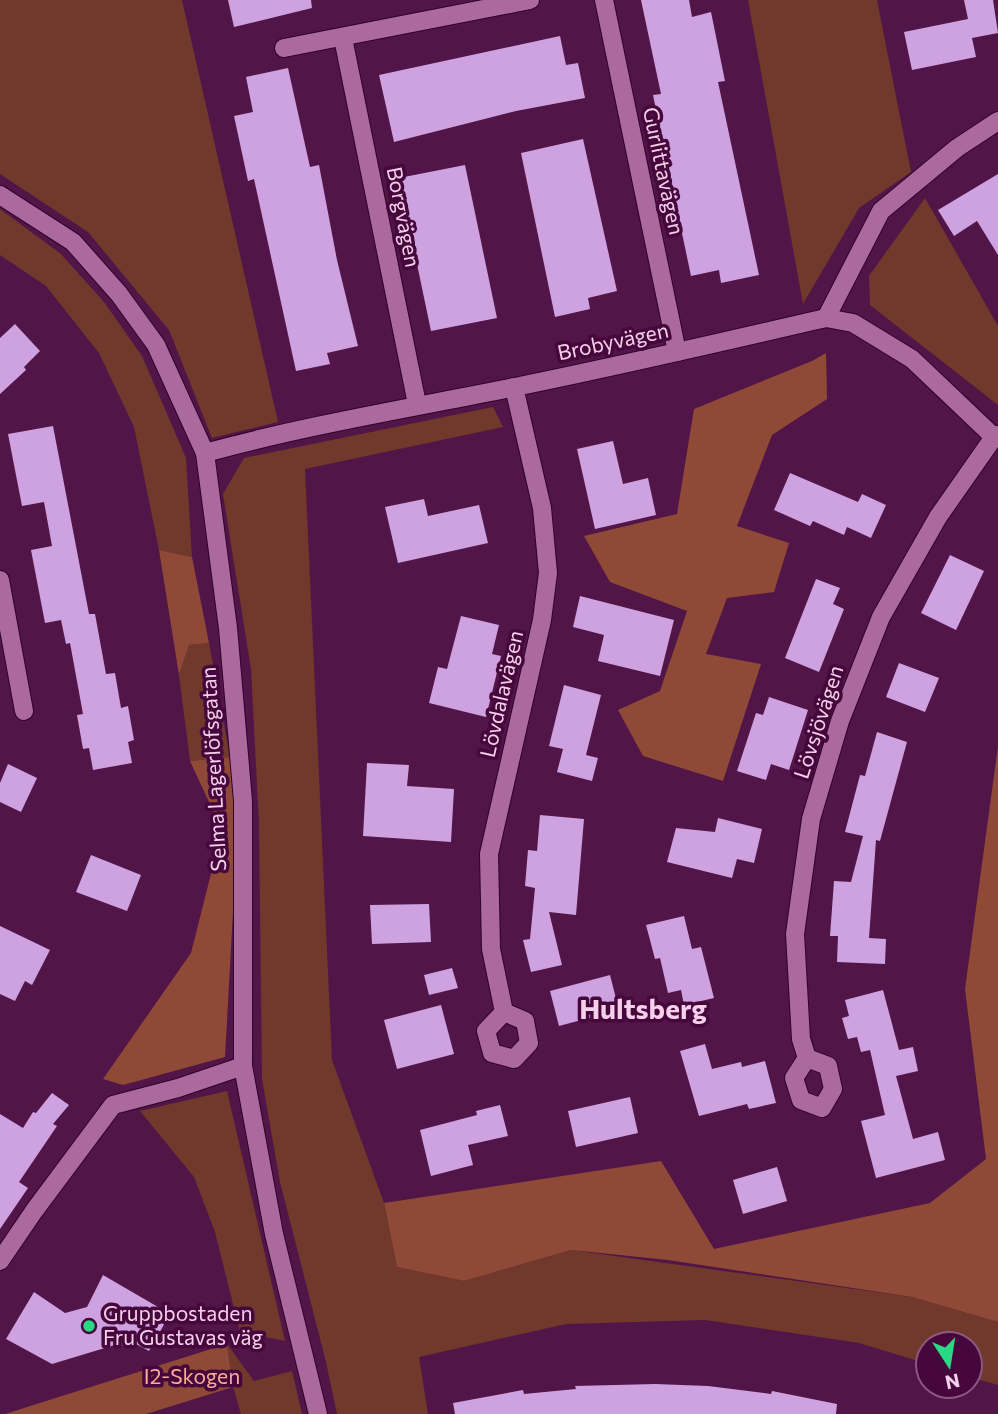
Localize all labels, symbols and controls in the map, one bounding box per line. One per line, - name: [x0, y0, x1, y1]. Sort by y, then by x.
- street label: Gurlittavägen: [639, 105, 690, 237]
- street label: Borgvägen: [383, 164, 426, 269]
- street label: Brobyvägen: [555, 317, 670, 364]
- street label: Lövdalavägen: [474, 628, 527, 760]
- street label: Lövsjövägen: [788, 662, 848, 781]
- street label: Selma Lagerlöfsgatan: [195, 666, 230, 872]
- district label: Hultsberg: [579, 991, 707, 1025]
- place label: Gruppbostaden Fru Gustavas väg: [103, 1300, 263, 1349]
- marker: Gruppbostaden Fru Gustavas väg: [81, 1318, 97, 1334]
- north arrow: [914, 1330, 984, 1400]
- park label: I2-Skogen: [144, 1363, 240, 1388]
- text: N: [943, 1369, 962, 1395]

